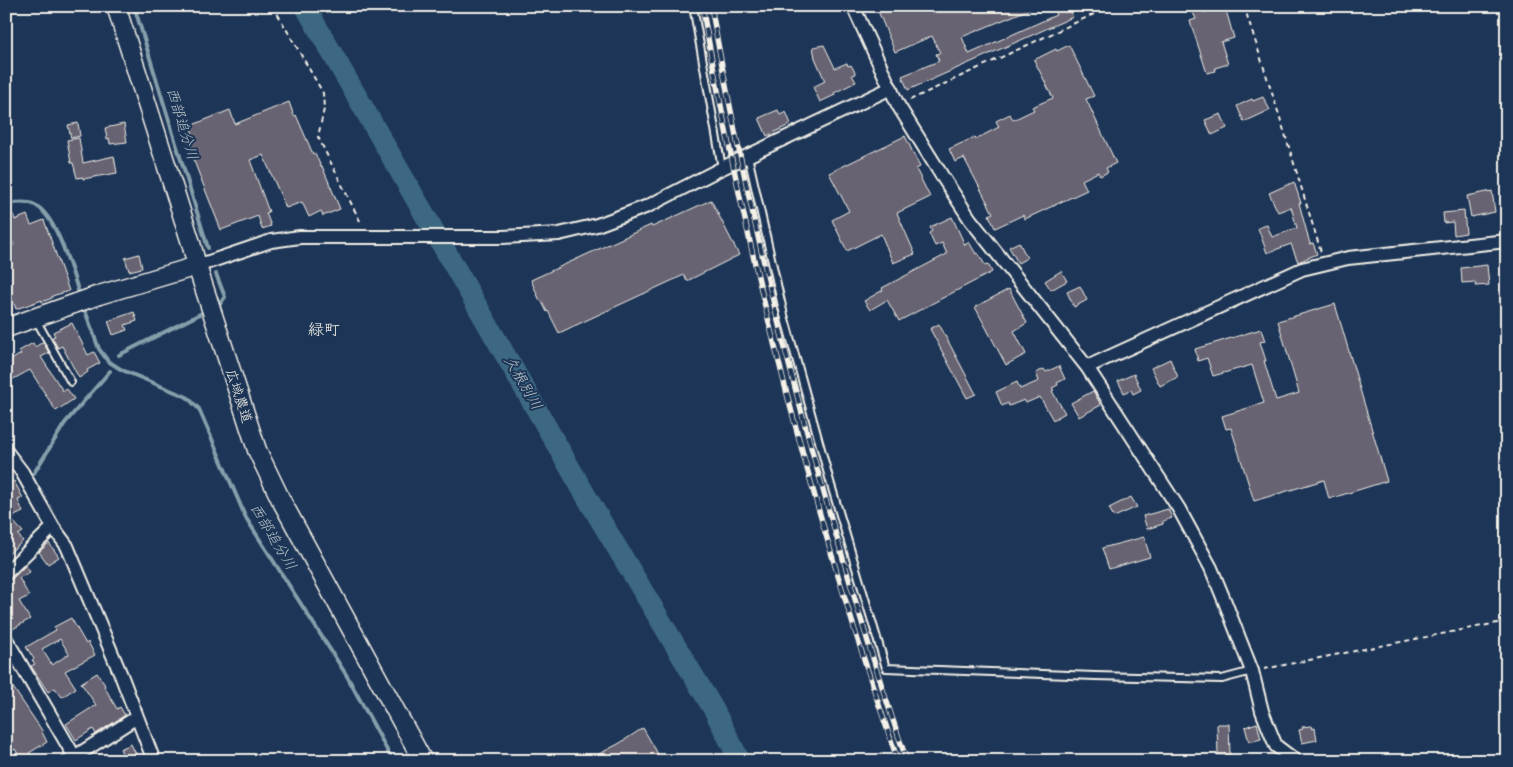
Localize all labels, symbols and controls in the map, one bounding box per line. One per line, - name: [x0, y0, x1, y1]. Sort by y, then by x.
- water label: 西部追分川: [162, 85, 202, 163]
- district label: 緑町: [308, 321, 340, 340]
- water label: 久根別川: [500, 352, 546, 414]
- street label: 広域農道: [222, 367, 256, 425]
- water label: 西部追分川: [246, 500, 300, 574]

